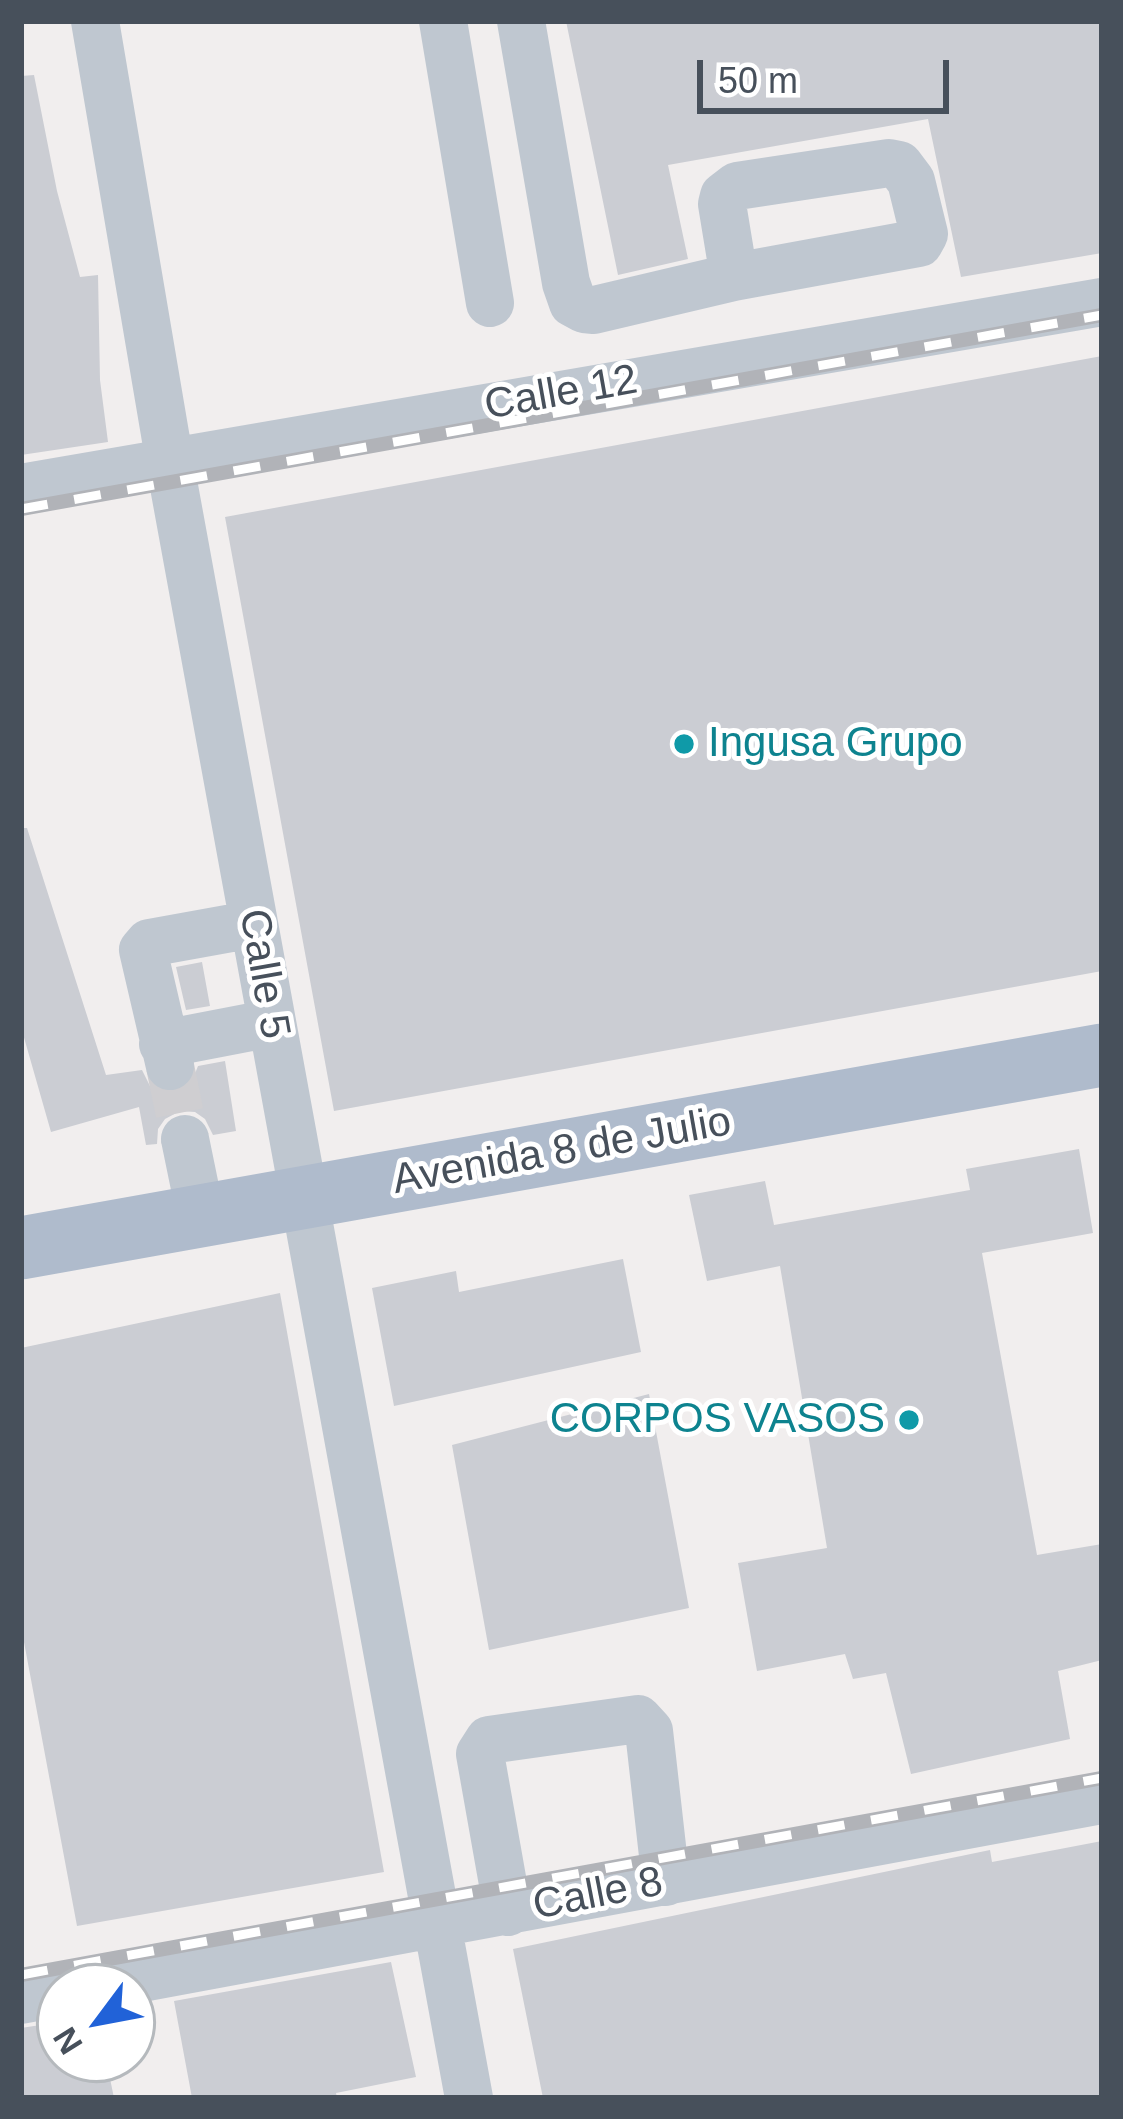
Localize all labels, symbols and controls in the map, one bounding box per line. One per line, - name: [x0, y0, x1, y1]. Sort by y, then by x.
- scale bar: [703, 36, 955, 110]
- text: 50 m: [718, 60, 798, 101]
- street label: Calle 12: [481, 356, 641, 432]
- place label: Ingusa Grupo: [708, 719, 963, 769]
- marker: Ingusa Grupo: [671, 731, 697, 757]
- street label: Calle 5: [227, 905, 299, 1043]
- street label: Avenida 8 de Julio: [389, 1097, 735, 1207]
- place label: CORPOS VASOS: [550, 1395, 885, 1445]
- marker: CORPOS VASOS: [896, 1407, 922, 1433]
- street label: Calle 8: [529, 1858, 667, 1932]
- north arrow: [36, 1963, 156, 2083]
- text: N: [46, 2021, 90, 2061]

